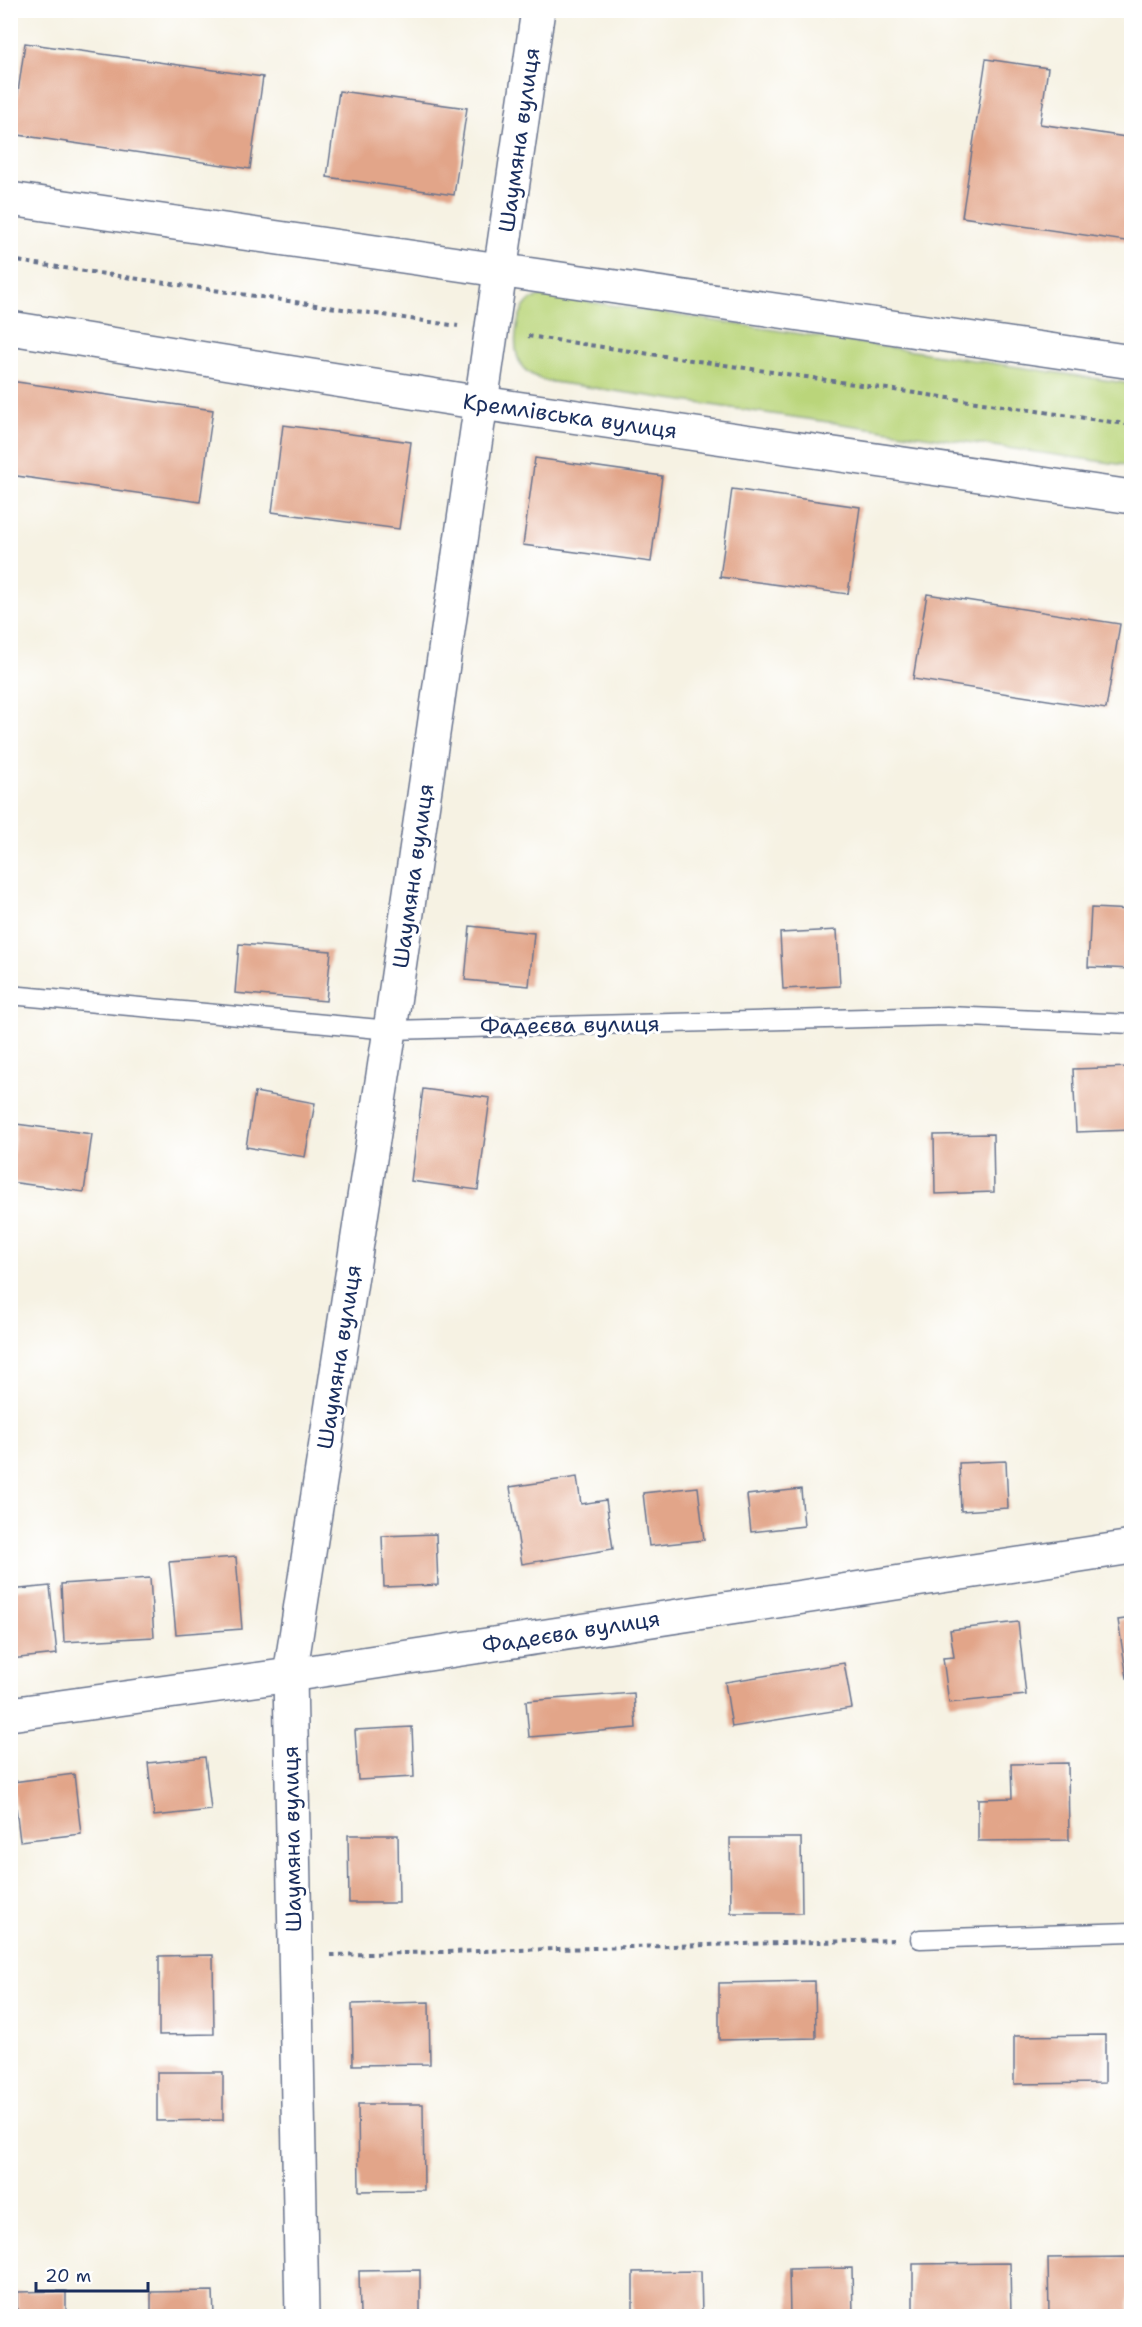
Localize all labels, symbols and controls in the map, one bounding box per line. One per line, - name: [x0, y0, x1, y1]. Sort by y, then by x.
- street label: Шаумяна вулиця: [492, 46, 546, 234]
- street label: Кремлівська вулиця: [461, 387, 679, 445]
- street label: Шаумяна вулиця: [386, 782, 440, 970]
- street label: Фадеєва вулиця: [480, 1009, 660, 1041]
- street label: Шаумяна вулиця: [310, 1263, 368, 1451]
- street label: Фадеєва вулиця: [480, 1604, 662, 1660]
- street label: Шаумяна вулиця: [276, 1746, 308, 1932]
- scale bar: [36, 2255, 148, 2293]
- text: 20 m: [45, 2264, 91, 2288]

